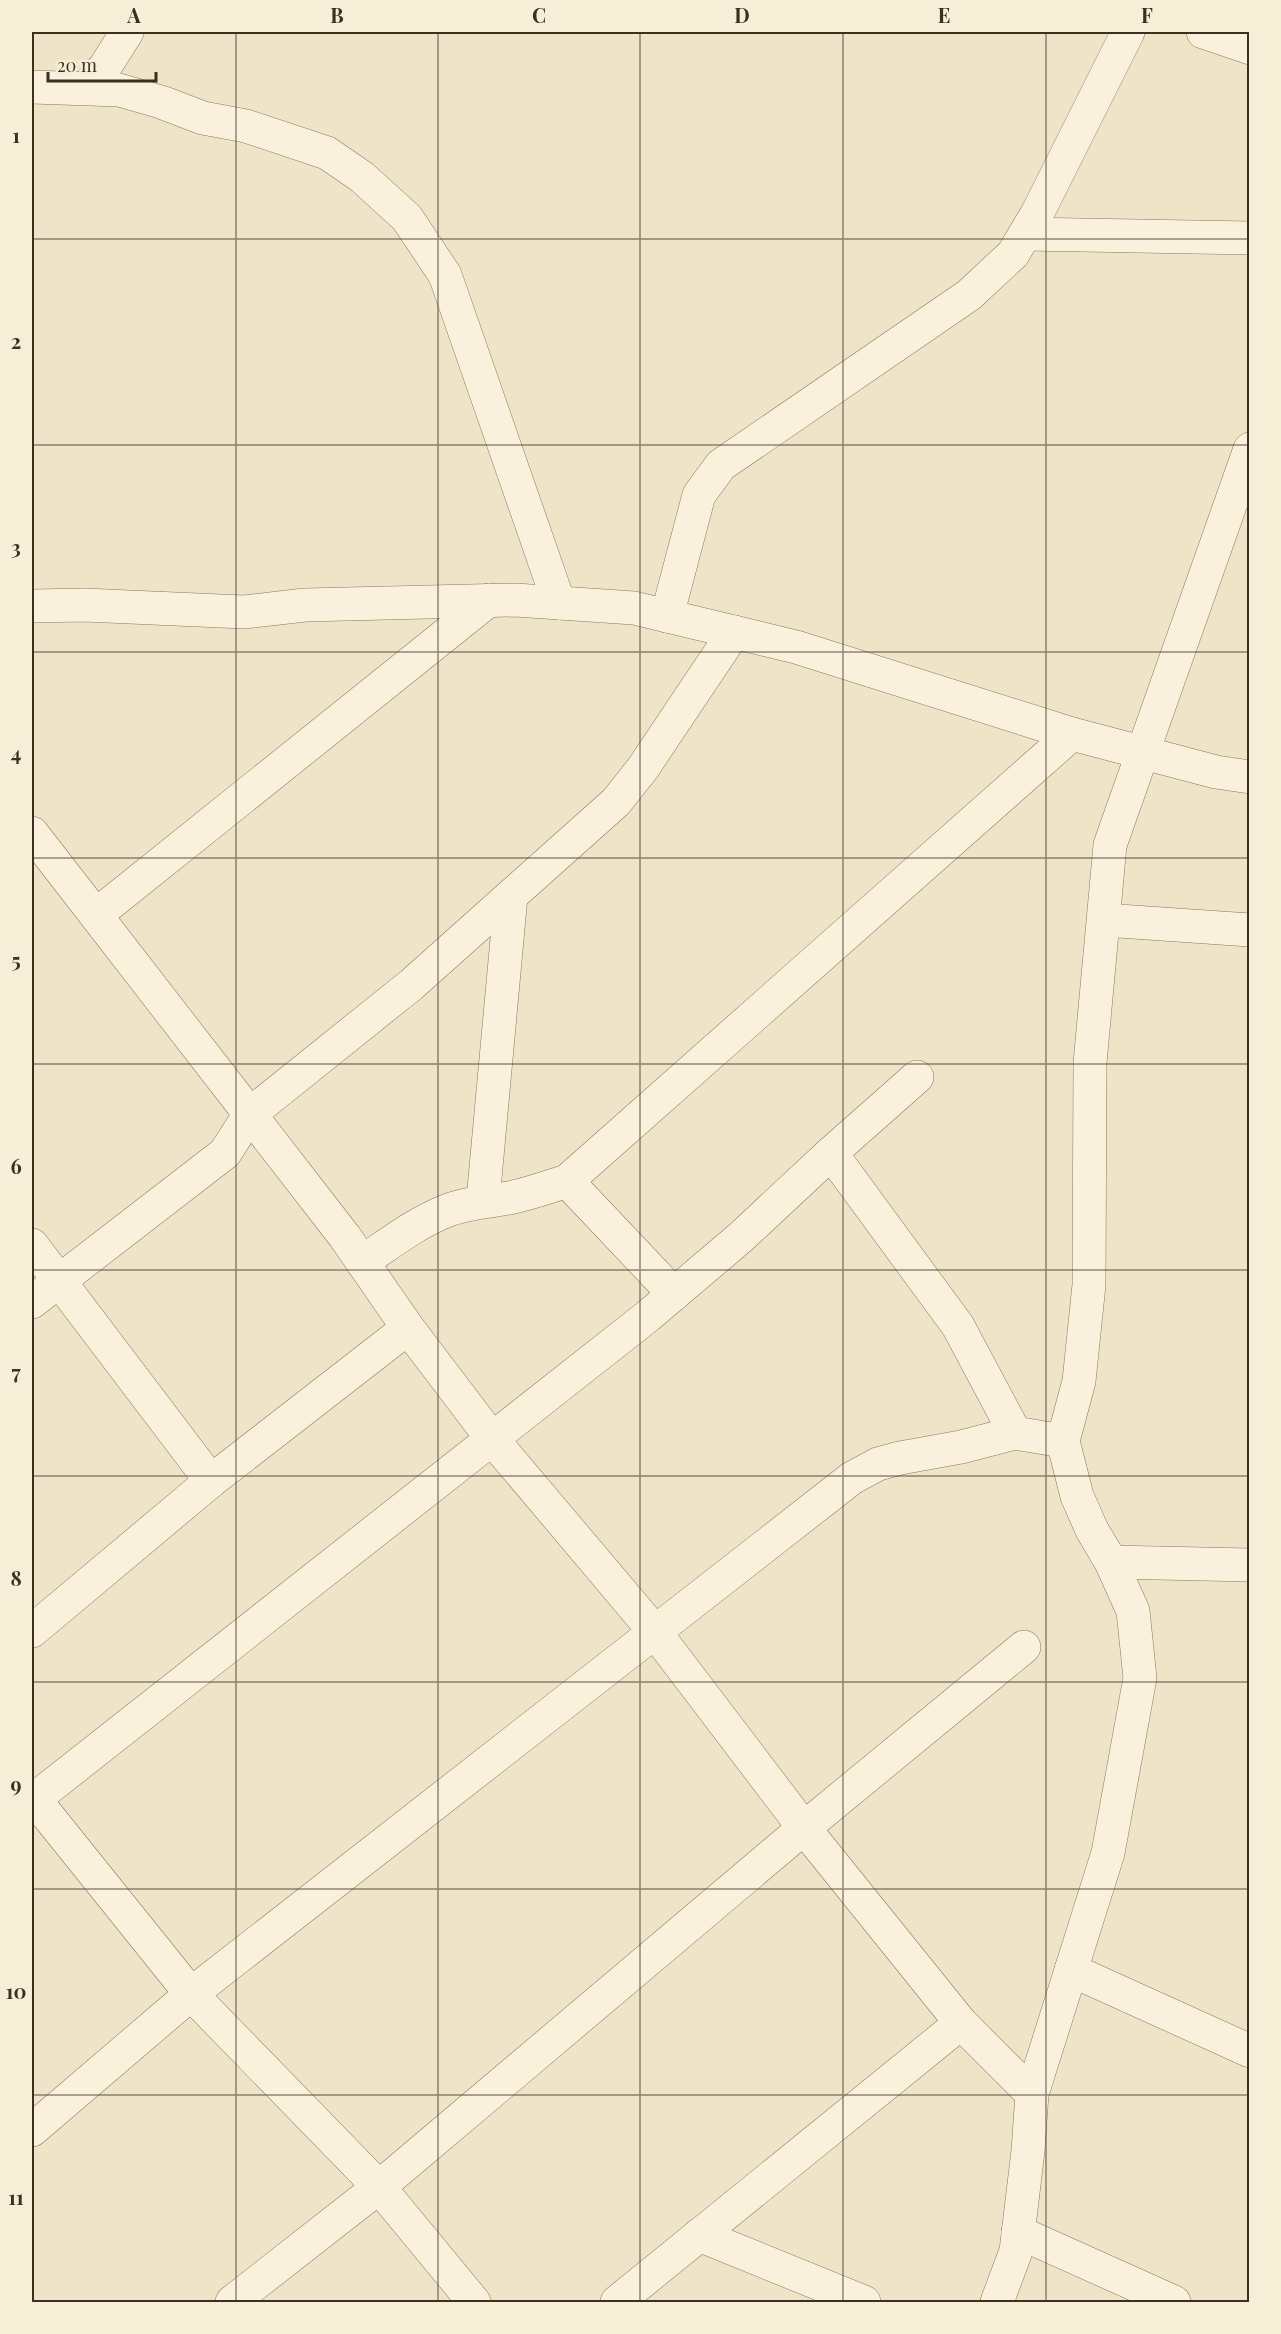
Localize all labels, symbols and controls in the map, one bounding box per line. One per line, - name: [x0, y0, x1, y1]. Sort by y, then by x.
- text: A: [126, 1, 141, 28]
- text: B: [330, 1, 344, 28]
- text: C: [532, 1, 546, 28]
- text: D: [734, 1, 750, 28]
- text: E: [938, 1, 950, 28]
- text: F: [1141, 1, 1153, 28]
- scale bar: [48, 45, 156, 83]
- text: 20 m: [57, 53, 97, 77]
- text: 1: [12, 121, 20, 148]
- text: 2: [11, 327, 21, 354]
- text: 3: [11, 533, 21, 560]
- text: 4: [11, 739, 21, 766]
- text: 5: [11, 946, 21, 973]
- text: 6: [10, 1152, 22, 1179]
- text: 7: [11, 1358, 21, 1385]
- text: 8: [10, 1564, 22, 1591]
- text: 9: [10, 1770, 22, 1797]
- text: 10: [6, 1977, 26, 2004]
- text: 11: [8, 2183, 24, 2210]

